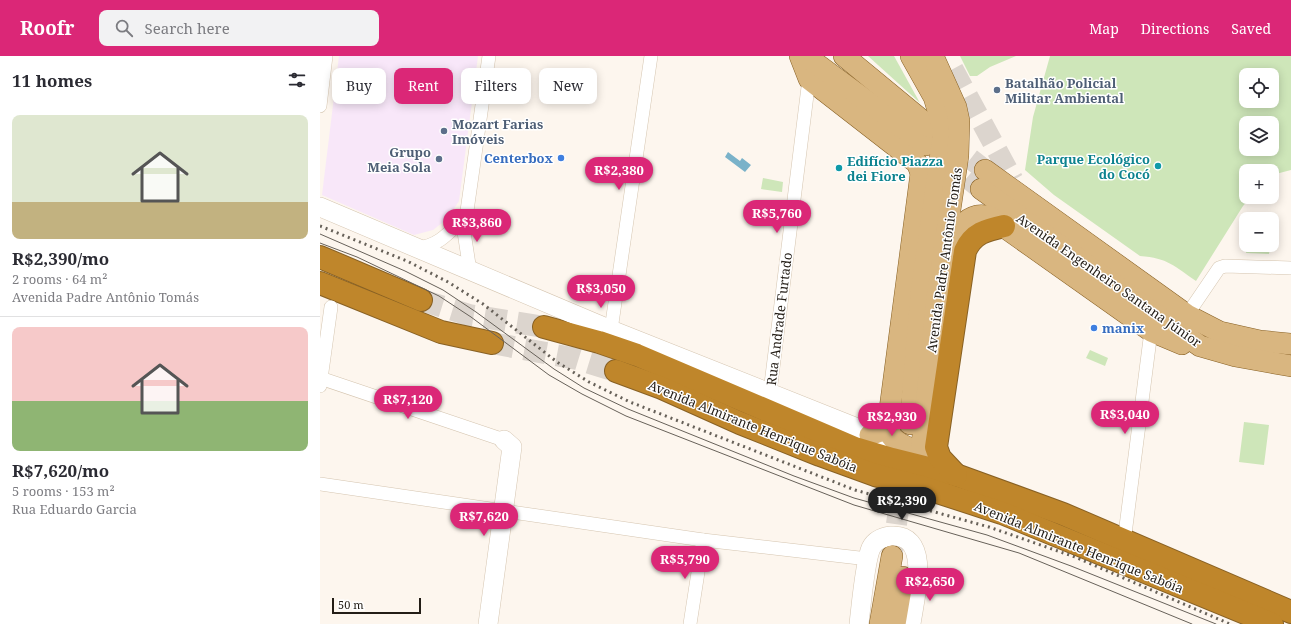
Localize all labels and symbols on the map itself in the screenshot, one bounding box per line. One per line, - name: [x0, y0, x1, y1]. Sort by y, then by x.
- place label: Batalhão Policial Militar Ambiental: [1005, 74, 1124, 107]
- marker: Batalhão Policial Militar Ambiental: [992, 85, 1002, 95]
- place label: Mozart Farias Imóveis: [452, 115, 543, 148]
- marker: Mozart Farias Imóveis: [439, 126, 449, 136]
- place label: Grupo Meia Sola: [368, 143, 431, 176]
- place label: Centerbox: [484, 149, 554, 167]
- place label: Parque Ecológico do Cocó: [1037, 150, 1150, 183]
- place label: Edifício Piazza dei Fiore: [847, 152, 944, 185]
- marker: Centerbox: [556, 153, 566, 163]
- marker: Grupo Meia Sola: [434, 154, 444, 164]
- pin: R$2,380: [582, 157, 656, 191]
- marker: Parque Ecológico do Cocó: [1153, 161, 1163, 171]
- marker: Edifício Piazza dei Fiore: [834, 163, 844, 173]
- street label: Avenida Padre Antônio Tomás: [922, 166, 966, 354]
- pin: R$5,760: [740, 200, 814, 234]
- pin: R$3,860: [440, 209, 514, 243]
- street label: Avenida Engenheiro Santana Júnior: [1013, 209, 1205, 351]
- street label: Rua Andrade Furtado: [762, 251, 796, 387]
- pin: R$3,050: [564, 275, 638, 309]
- place label: manix: [1102, 319, 1145, 337]
- marker: manix: [1089, 323, 1099, 333]
- street label: Avenida Almirante Henrique Sabóia: [646, 376, 860, 476]
- pin: R$7,120: [371, 386, 445, 420]
- pin: R$3,040: [1088, 401, 1162, 435]
- pin: R$2,930: [855, 403, 929, 437]
- pin: R$2,390: [865, 487, 939, 521]
- street label: Avenida Almirante Henrique Sabóia: [972, 497, 1186, 597]
- pin: R$7,620: [447, 503, 521, 537]
- pin: R$5,790: [648, 546, 722, 580]
- pin: R$2,650: [893, 568, 967, 602]
- scale bar: [332, 596, 421, 615]

